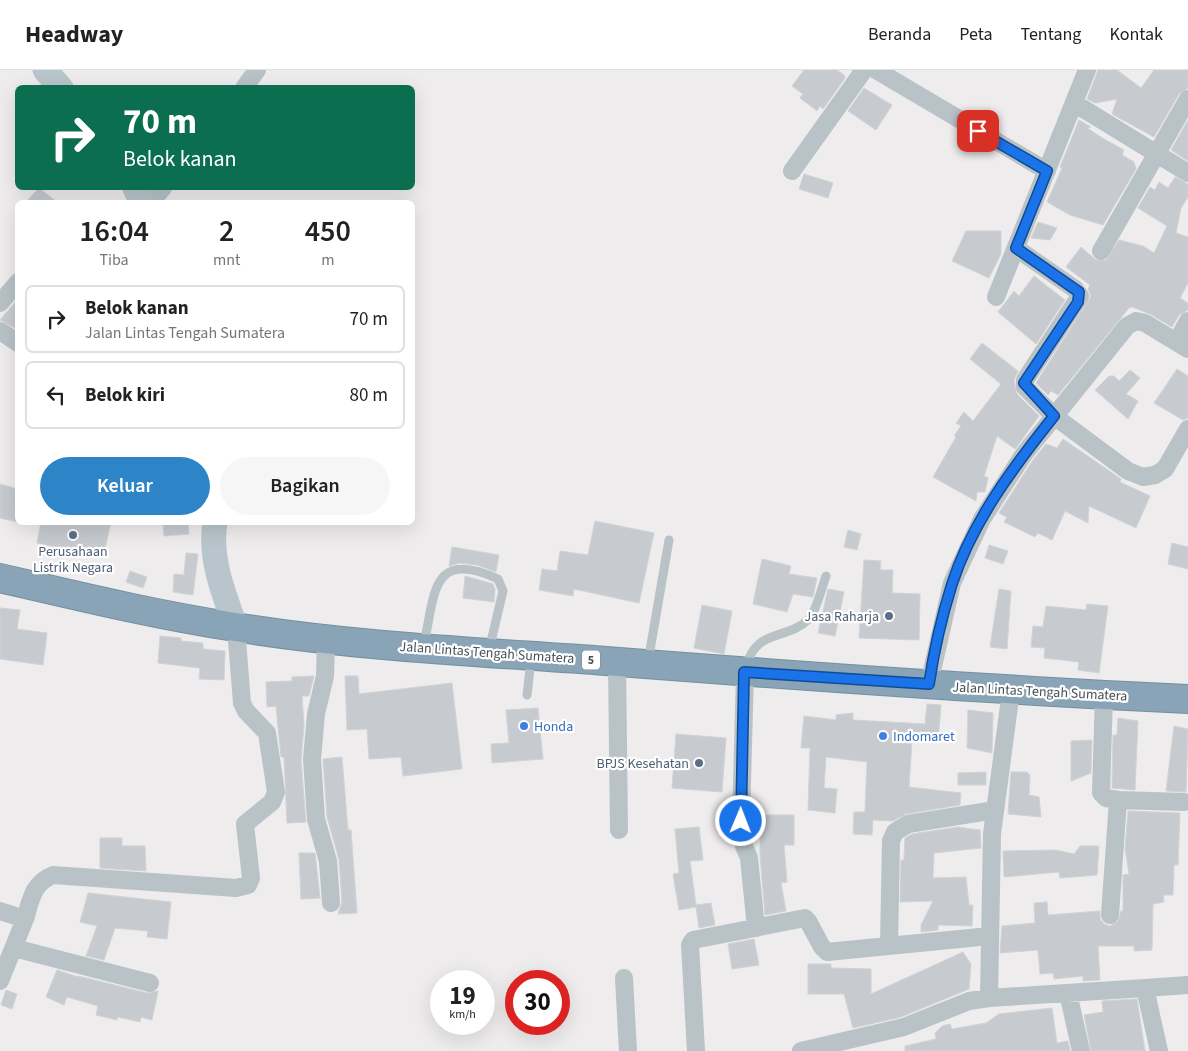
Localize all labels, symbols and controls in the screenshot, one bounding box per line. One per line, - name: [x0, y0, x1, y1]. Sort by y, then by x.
- text: Headway: [25, 17, 123, 52]
- text: Beranda: [868, 22, 931, 47]
- text: Peta: [959, 22, 992, 47]
- text: Tentang: [1020, 22, 1081, 47]
- text: Kontak: [1109, 22, 1163, 47]
- text: 70 m: [123, 97, 197, 147]
- icon: right: [40, 105, 105, 170]
- pin: [957, 110, 999, 152]
- icon: arrive: [964, 117, 992, 145]
- text: Belok kanan: [123, 143, 237, 175]
- text: 16:04: [79, 210, 149, 253]
- text: 2: [219, 210, 235, 253]
- text: 450: [305, 210, 351, 253]
- text: Tiba: [99, 249, 129, 271]
- text: mnt: [213, 249, 241, 271]
- text: m: [321, 249, 334, 271]
- text: Belok kanan: [85, 295, 189, 322]
- icon: right: [42, 305, 70, 333]
- text: 70 m: [350, 306, 388, 333]
- text: Jalan Lintas Tengah Sumatera: [85, 322, 285, 344]
- icon: left: [42, 381, 70, 409]
- text: Belok kiri: [85, 382, 165, 409]
- text: 80 m: [350, 382, 388, 409]
- button: Keluar: [40, 457, 210, 515]
- button: Bagikan: [220, 457, 390, 515]
- marker: Perusahaan Listrik Negara: [67, 529, 79, 541]
- place label: Perusahaan Listrik Negara: [33, 542, 113, 578]
- place label: Jasa Raharja: [805, 607, 879, 627]
- marker: Jasa Raharja: [883, 610, 895, 622]
- street label: Jalan Lintas Tengah Sumatera: [399, 637, 575, 669]
- road number: 5: [582, 650, 600, 670]
- street label: Jalan Lintas Tengah Sumatera: [952, 677, 1128, 707]
- place label: Honda: [534, 717, 573, 737]
- marker: Honda: [518, 720, 530, 732]
- place label: Indomaret: [893, 727, 955, 747]
- marker: Indomaret: [877, 730, 889, 742]
- place label: BPJS Kesehatan: [597, 754, 689, 774]
- marker: BPJS Kesehatan: [693, 757, 705, 769]
- position arrow: [714, 794, 766, 846]
- speed limit sign: 30: [505, 970, 570, 1035]
- text: 19: [449, 978, 476, 1014]
- text: km/h: [449, 1006, 476, 1023]

